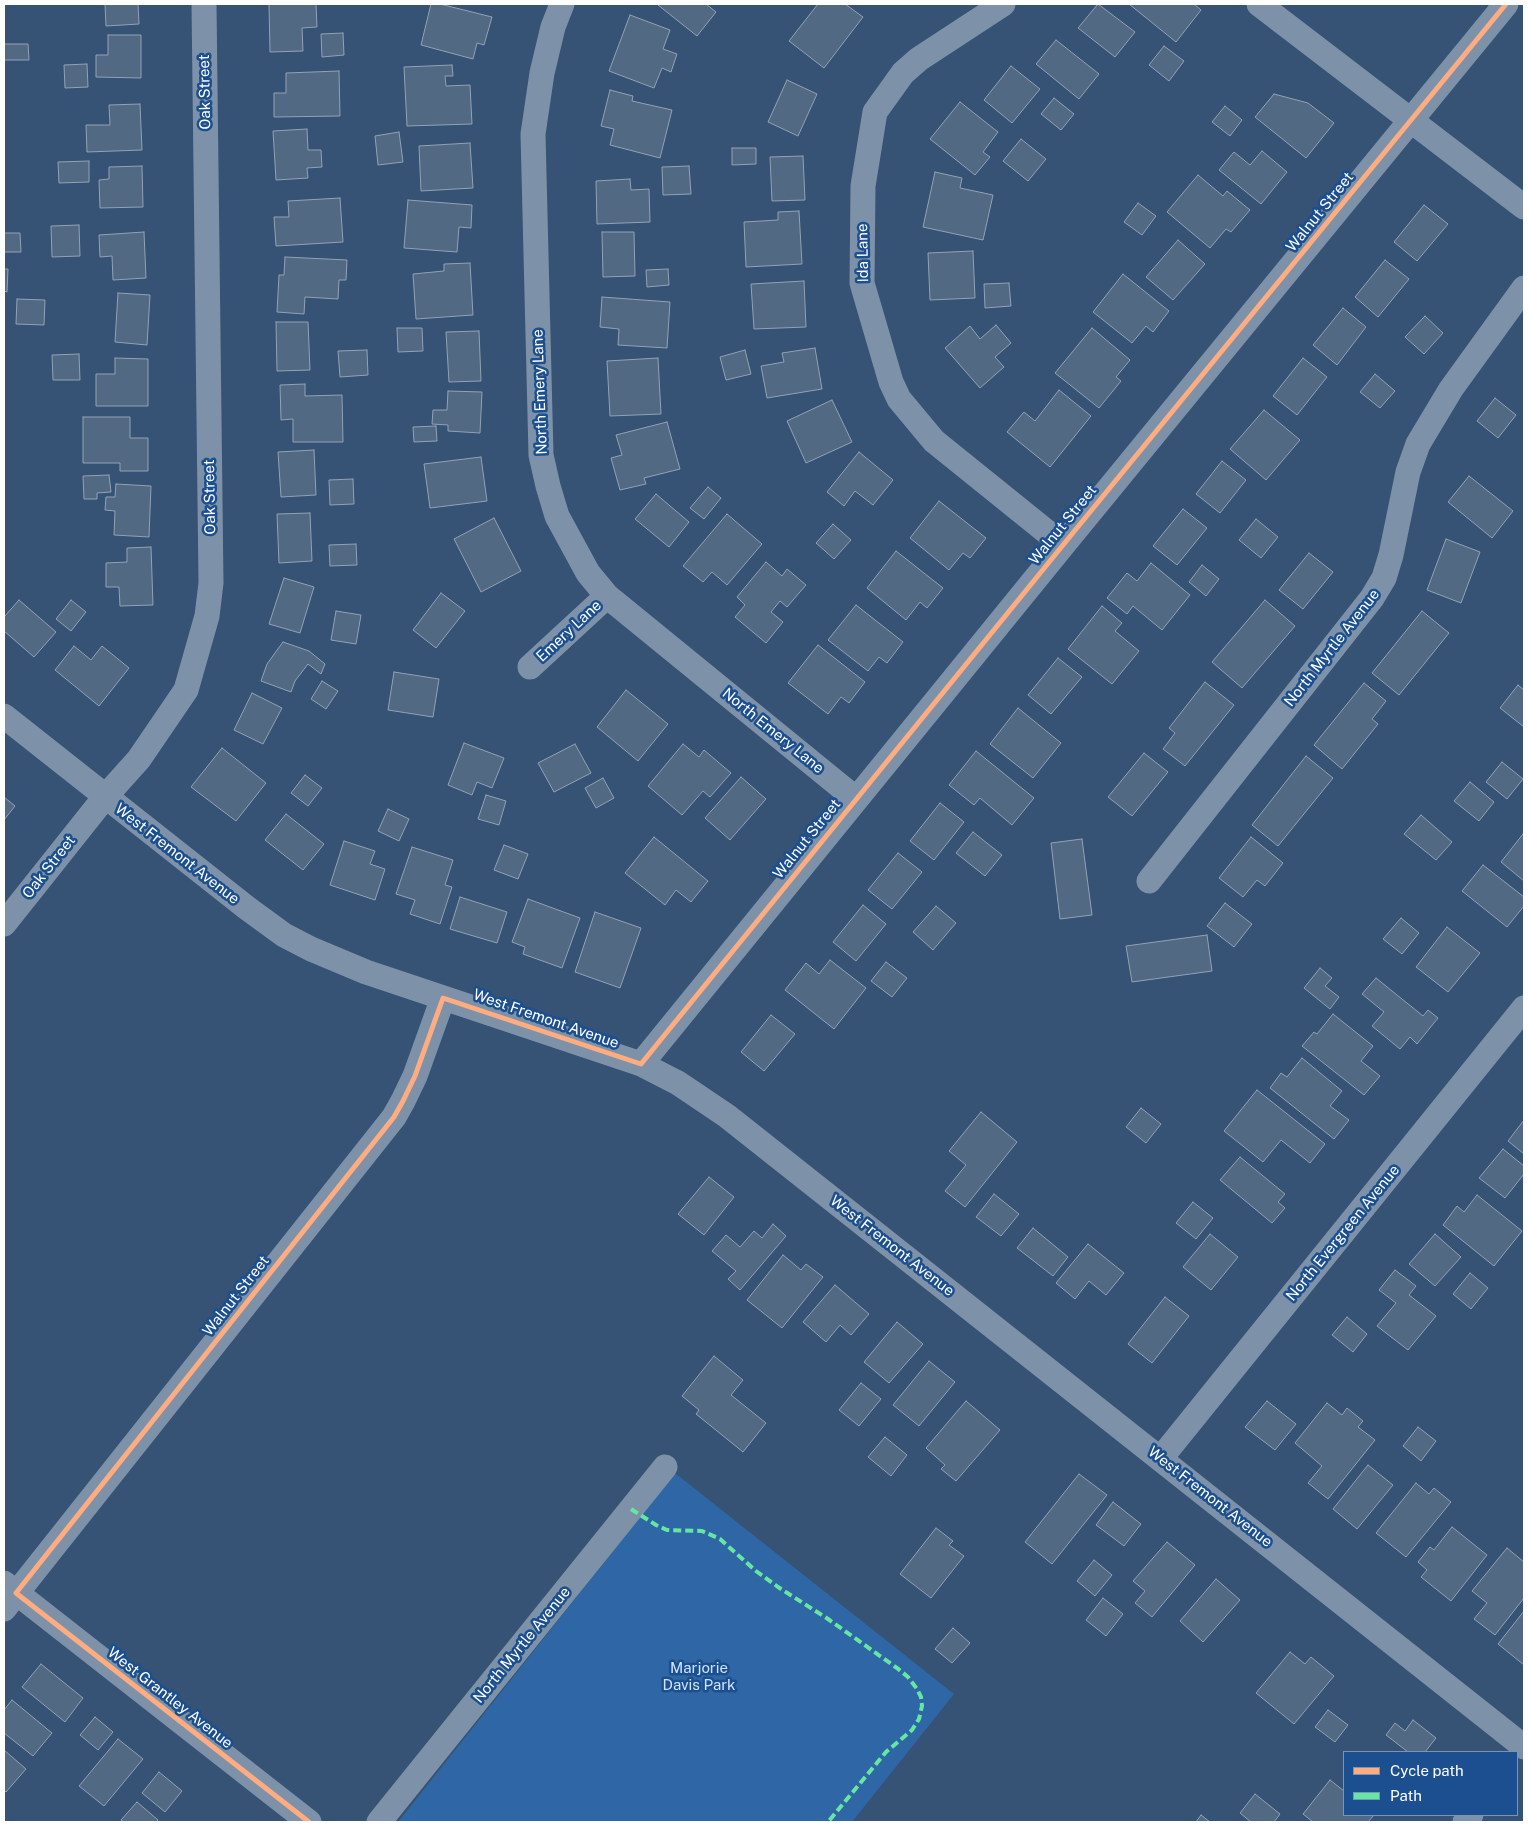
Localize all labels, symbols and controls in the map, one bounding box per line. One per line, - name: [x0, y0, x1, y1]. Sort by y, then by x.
- street label: Oak Street: [195, 54, 215, 130]
- street label: Walnut Street: [1282, 169, 1358, 255]
- street label: Ida Lane: [853, 223, 873, 283]
- street label: North Emery Lane: [529, 329, 551, 455]
- street label: Oak Street: [200, 459, 220, 535]
- street label: Walnut Street: [1025, 482, 1101, 568]
- street label: North Myrtle Avenue: [1281, 586, 1383, 710]
- street label: Emery Lane: [533, 596, 605, 666]
- street label: North Emery Lane: [719, 684, 827, 778]
- street label: Walnut Street: [769, 796, 845, 882]
- street label: West Fremont Avenue: [111, 800, 243, 908]
- street label: Oak Street: [19, 832, 79, 902]
- street label: West Fremont Avenue: [471, 986, 621, 1052]
- street label: North Evergreen Avenue: [1283, 1161, 1403, 1305]
- street label: West Fremont Avenue: [826, 1192, 958, 1300]
- street label: Walnut Street: [199, 1252, 273, 1340]
- street label: West Fremont Avenue: [1144, 1443, 1276, 1551]
- street label: North Myrtle Avenue: [470, 1583, 574, 1707]
- street label: West Grantley Avenue: [104, 1644, 236, 1752]
- park label: Marjorie Davis Park: [663, 1659, 735, 1694]
- legend: [1343, 1751, 1518, 1816]
- text: Cycle path: [1390, 1762, 1464, 1779]
- text: Path: [1390, 1787, 1422, 1804]

